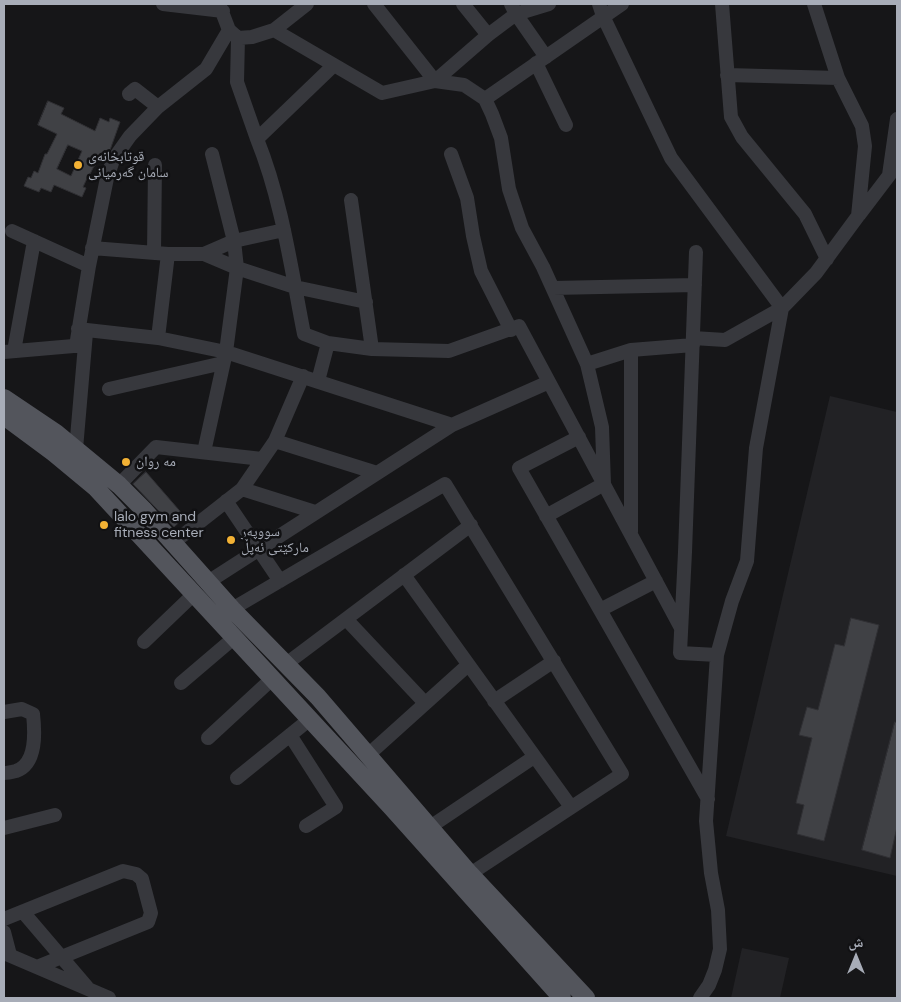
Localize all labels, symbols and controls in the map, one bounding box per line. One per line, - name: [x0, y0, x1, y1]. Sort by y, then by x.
- place label: قوتابخانەی سامان گەرمیانی: [88, 149, 169, 182]
- marker: قوتابخانەی سامان گەرمیانی: [72, 159, 84, 171]
- place label: مه روان: [136, 454, 176, 470]
- marker: مه روان: [120, 456, 132, 468]
- place label: lalo gym and fitness center: [114, 509, 204, 542]
- marker: lalo gym and fitness center: [98, 519, 110, 531]
- place label: سووپەر مارکێتی ئەپڵ: [241, 524, 309, 556]
- marker: سووپەر مارکێتی ئەپڵ: [225, 534, 237, 546]
- north arrow: [831, 932, 881, 982]
- text: ش: [849, 933, 863, 951]

